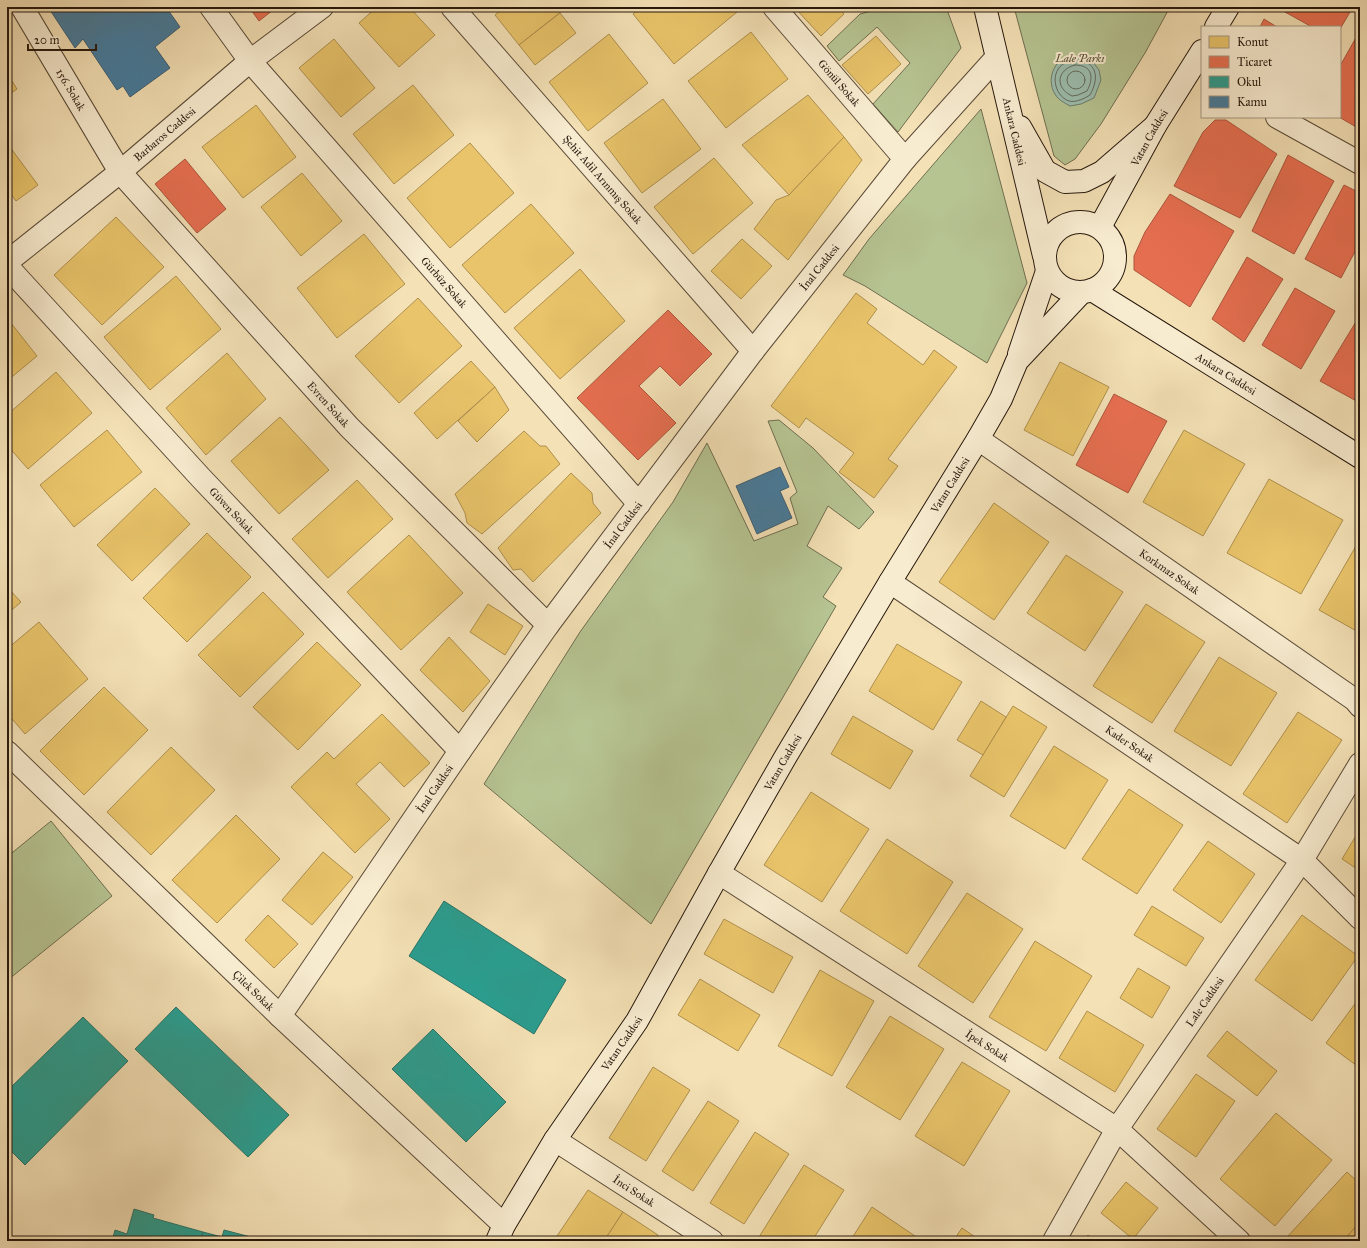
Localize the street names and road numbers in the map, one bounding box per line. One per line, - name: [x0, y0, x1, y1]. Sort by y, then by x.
- street label: Gönül Sokak: [816, 57, 864, 109]
- street label: 156. Sokak: [54, 66, 89, 114]
- street label: Ankara Caddesi: [1000, 95, 1029, 167]
- street label: Barbaros Caddesi: [131, 104, 198, 164]
- street label: Vatan Caddesi: [1127, 107, 1170, 169]
- street label: Şehit Adil Arınmış Sokak: [561, 132, 646, 227]
- street label: İnal Caddesi: [796, 241, 842, 293]
- street label: Gürbüz Sokak: [418, 254, 471, 311]
- street label: Ankara Caddesi: [1192, 349, 1259, 397]
- street label: Evren Sokak: [305, 379, 353, 430]
- street label: Vatan Caddesi: [927, 454, 972, 516]
- street label: Güven Sokak: [207, 485, 257, 537]
- street label: İnal Caddesi: [600, 499, 645, 551]
- street label: Korkmaz Sokak: [1137, 546, 1203, 598]
- street label: Kader Sokak: [1103, 723, 1157, 765]
- street label: Vatan Caddesi: [761, 732, 804, 794]
- street label: İnal Caddesi: [413, 762, 456, 815]
- street label: Çilek Sokak: [230, 968, 278, 1014]
- street label: Lale Caddesi: [1183, 974, 1226, 1029]
- street label: Vatan Caddesi: [598, 1014, 645, 1074]
- street label: İpek Sokak: [963, 1026, 1012, 1065]
- street label: İnci Sokak: [611, 1172, 658, 1210]

